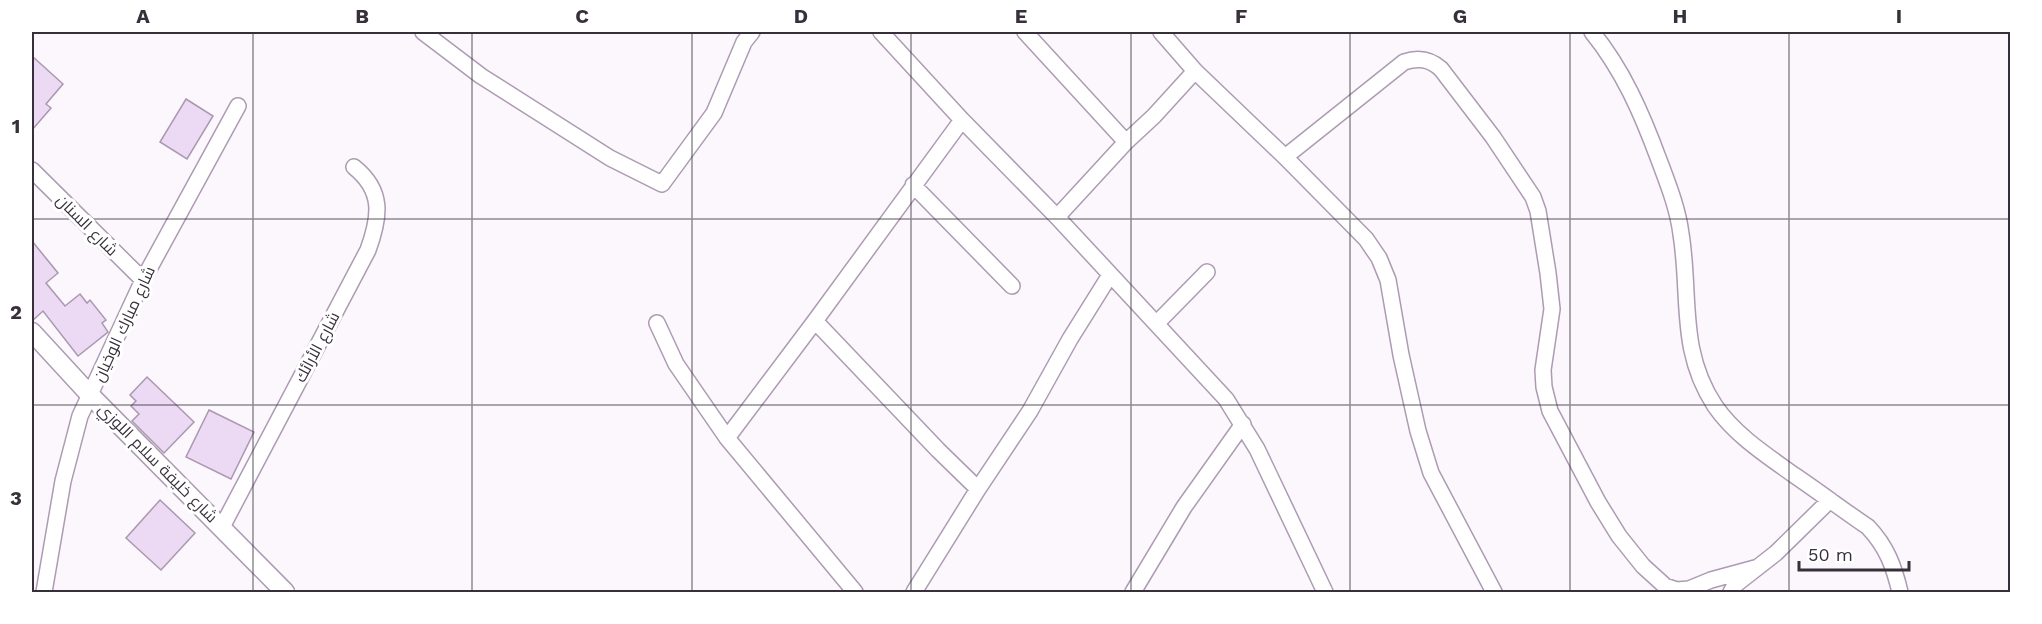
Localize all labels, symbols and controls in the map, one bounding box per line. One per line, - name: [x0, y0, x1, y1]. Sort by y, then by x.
- text: A: [136, 4, 150, 28]
- text: B: [355, 4, 369, 28]
- text: C: [575, 4, 589, 28]
- text: D: [794, 4, 808, 28]
- text: E: [1015, 4, 1027, 28]
- text: F: [1235, 4, 1247, 28]
- text: G: [1453, 4, 1467, 28]
- text: H: [1673, 4, 1687, 28]
- text: I: [1896, 4, 1902, 28]
- text: 1: [12, 114, 20, 138]
- street label: شارع السنان: [51, 190, 122, 261]
- street label: شارع مبارك الوخيان: [89, 263, 161, 386]
- text: 2: [10, 300, 22, 324]
- street label: شارع الأرائك: [291, 309, 345, 386]
- street label: شارع خليفة سلام اللوزي: [92, 399, 222, 529]
- text: 3: [10, 486, 22, 510]
- scale bar: [1799, 534, 1908, 572]
- text: 50 m: [1808, 544, 1853, 565]

